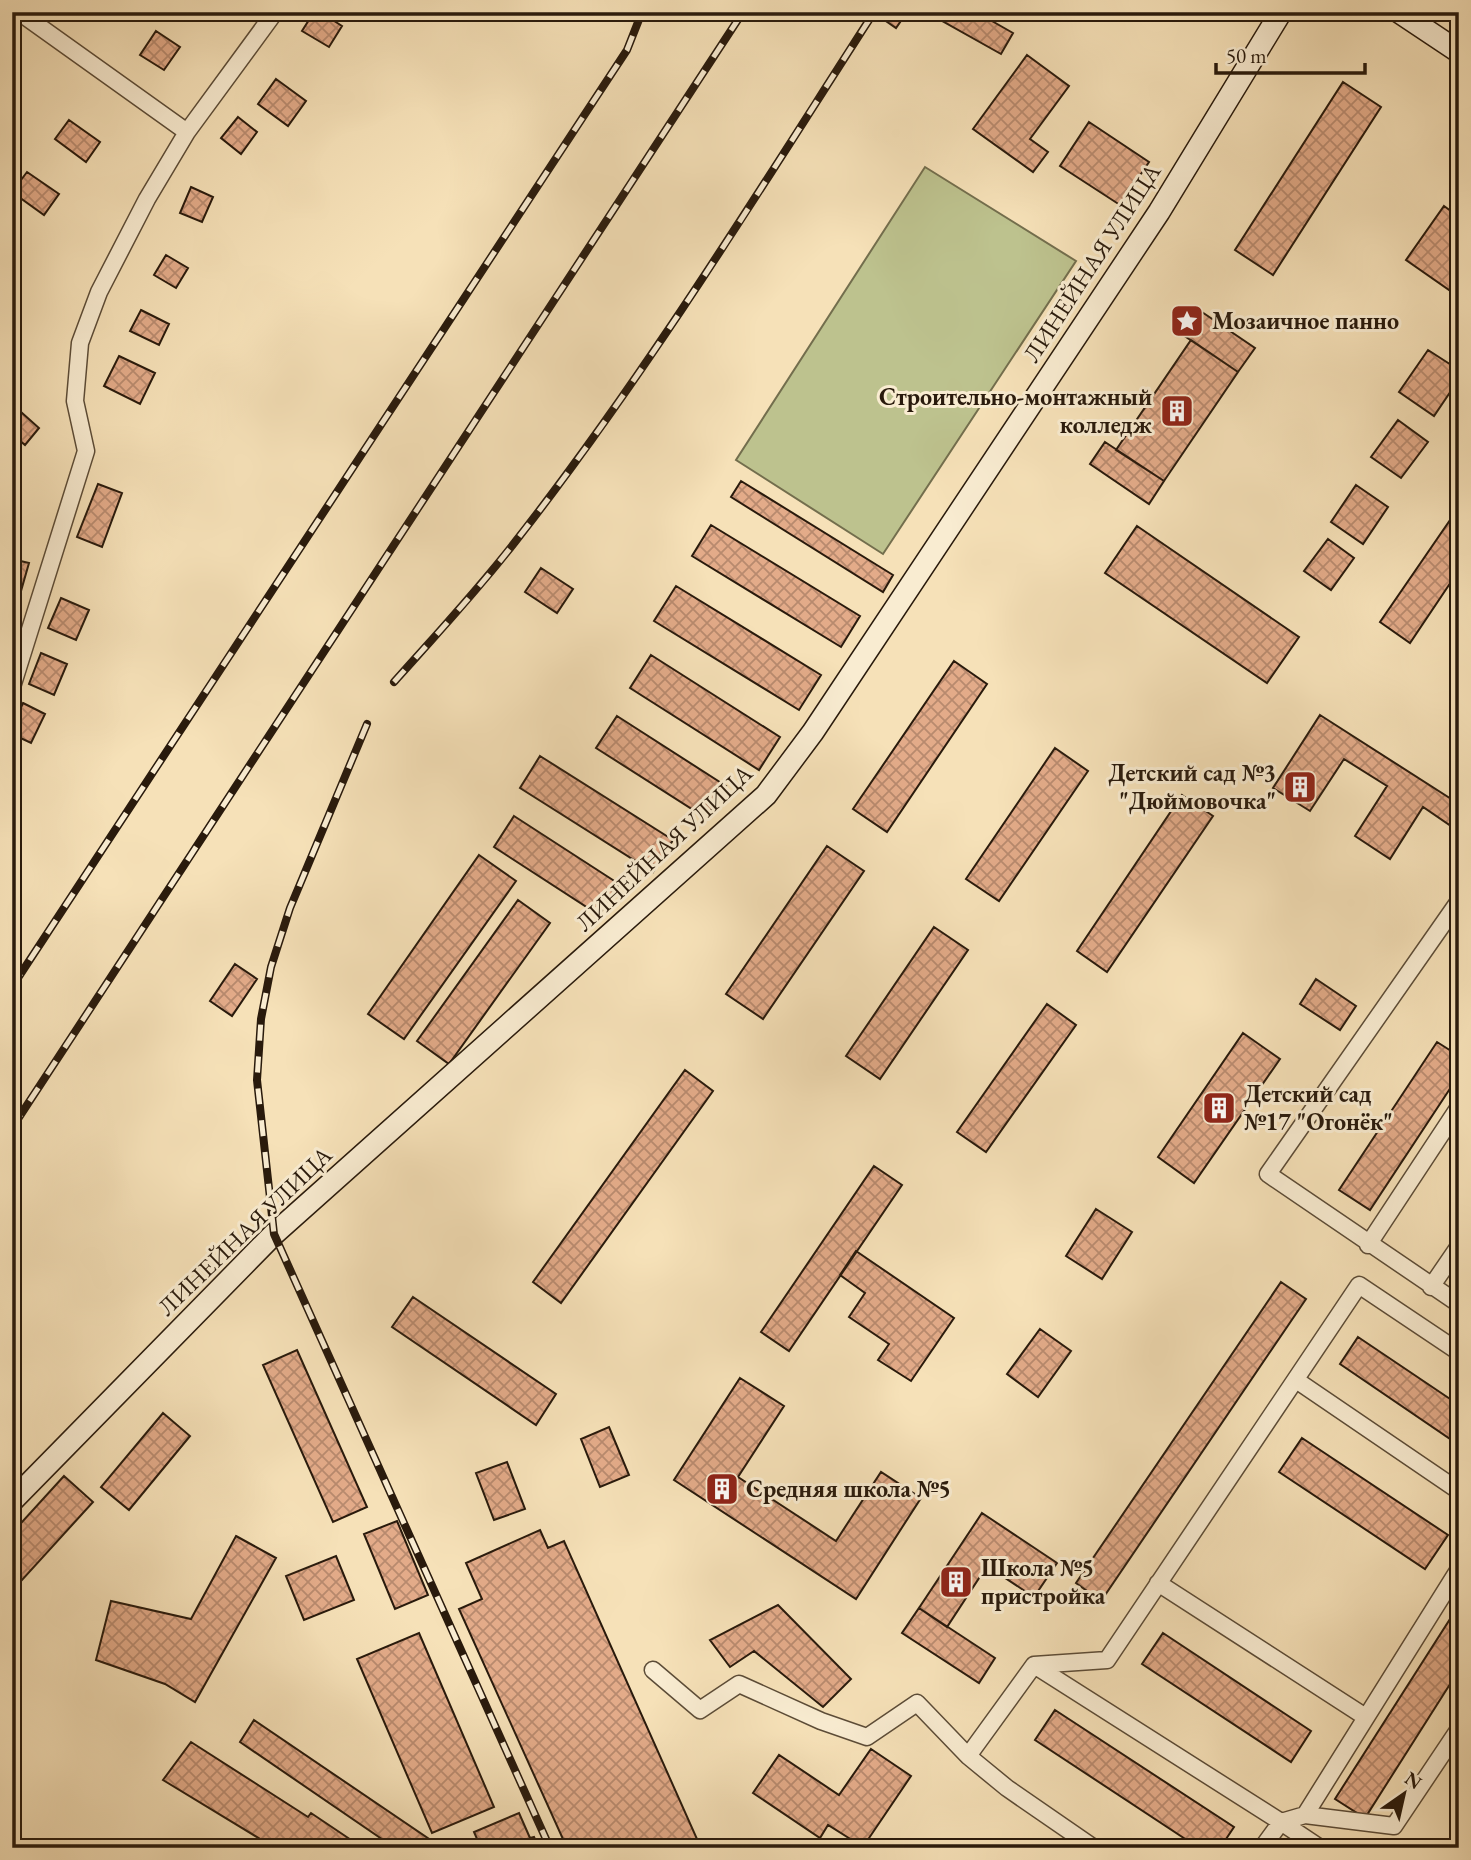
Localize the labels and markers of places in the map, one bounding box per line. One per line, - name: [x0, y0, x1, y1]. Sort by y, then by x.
- place icon: Мозаичное панно: [1168, 302, 1206, 340]
- place label: Мозаичное панно: [1212, 305, 1399, 336]
- place label: Строительно-монтажный колледж: [879, 381, 1153, 440]
- building icon: Строительно-монтажный колледж: [1158, 392, 1196, 430]
- place label: Детский сад №3 "Дюймовочка": [1108, 757, 1276, 816]
- building icon: Детский сад №3 "Дюймовочка": [1281, 768, 1319, 806]
- place label: Детский сад №17 "Огонёк": [1244, 1078, 1393, 1137]
- building icon: Детский сад №17 "Огонёк": [1200, 1089, 1238, 1127]
- building icon: Средняя школа №5: [703, 1470, 741, 1508]
- place label: Средняя школа №5: [746, 1473, 951, 1504]
- place label: Школа №5 пристройка: [981, 1552, 1106, 1611]
- building icon: Школа №5 пристройка: [937, 1563, 975, 1601]

